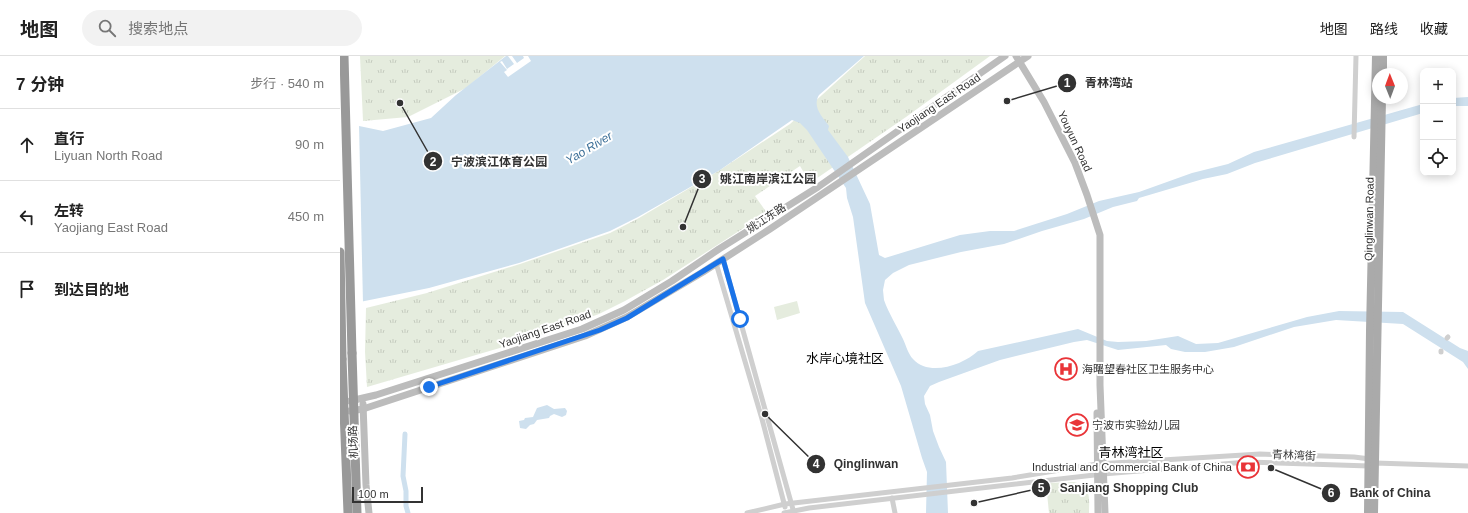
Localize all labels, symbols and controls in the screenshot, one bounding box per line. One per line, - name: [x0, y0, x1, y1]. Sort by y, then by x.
- search box: [82, 10, 362, 46]
- icon: search: [96, 17, 118, 39]
- text: 地图: [20, 19, 58, 40]
- text: 搜索地点: [128, 20, 188, 37]
- text: 地图: [1320, 21, 1348, 37]
- text: 路线: [1370, 21, 1398, 37]
- text: 收藏: [1420, 21, 1448, 37]
- north arrow: [1372, 68, 1408, 104]
- map controls: [1420, 68, 1456, 176]
- button: +: [1420, 68, 1456, 104]
- street label: Yaojiang East Road: [896, 71, 982, 135]
- callout: 青林湾站: [1057, 71, 1141, 95]
- text: 7 分钟: [16, 75, 64, 94]
- text: 步行 · 540 m: [250, 76, 324, 91]
- text: 1: [1064, 76, 1071, 90]
- text: 青林湾站: [1085, 76, 1133, 90]
- button: −: [1420, 104, 1456, 140]
- street label: Youyun Road: [1056, 109, 1094, 173]
- water label: Yao River: [563, 128, 616, 167]
- text: 直行: [54, 130, 84, 147]
- icon: ahead: [16, 134, 38, 156]
- text: 90 m: [295, 137, 324, 152]
- button: locate: [1420, 140, 1456, 176]
- text: Liyuan North Road: [54, 148, 162, 163]
- callout: 宁波滨江体育公园: [423, 149, 555, 173]
- text: 2: [430, 155, 437, 169]
- text: 宁波滨江体育公园: [451, 155, 547, 169]
- callout: 姚江南岸滨江公园: [692, 167, 824, 191]
- text: 3: [699, 172, 706, 186]
- text: 姚江南岸滨江公园: [720, 172, 816, 186]
- street label: Qinglinwan Road: [1362, 177, 1376, 261]
- street label: 姚江东路: [744, 201, 788, 235]
- text: 左转: [54, 202, 84, 219]
- icon: left: [16, 206, 38, 228]
- text: 450 m: [288, 209, 324, 224]
- text: Yaojiang East Road: [54, 220, 168, 235]
- icon: arrive: [16, 278, 38, 300]
- text: 到达目的地: [54, 281, 129, 298]
- street label: Yaojiang East Road: [497, 308, 593, 350]
- route start: [731, 310, 749, 328]
- district label: 水岸心境社区: [806, 351, 884, 366]
- hospital icon: 海曙望春社区卫生服务中心: [1053, 356, 1079, 382]
- place label: 海曙望春社区卫生服务中心: [1082, 363, 1214, 375]
- route end: [420, 378, 438, 396]
- school or university icon: 宁波市实验幼儿园: [1064, 412, 1090, 438]
- place label: 宁波市实验幼儿园: [1092, 419, 1180, 431]
- street label: 机场路: [346, 425, 360, 459]
- district label: 青林湾社区: [1098, 445, 1164, 460]
- street label: 青林湾街: [1272, 448, 1316, 462]
- callout: Qinglinwan: [806, 452, 906, 476]
- bank icon: Industrial and Commercial Bank of China: [1235, 454, 1261, 480]
- text: 4: [813, 457, 820, 471]
- text: Qinglinwan: [834, 457, 898, 471]
- place label: Industrial and Commercial Bank of China: [1032, 461, 1233, 473]
- callout: Sanjiang Shopping Club: [1031, 476, 1206, 500]
- text: 5: [1038, 481, 1045, 495]
- text: Sanjiang Shopping Club: [1060, 481, 1198, 495]
- callout: Bank of China: [1321, 481, 1438, 505]
- scale bar: [352, 485, 423, 504]
- text: 6: [1328, 486, 1335, 500]
- text: Bank of China: [1350, 486, 1431, 500]
- text: 100 m: [358, 488, 389, 500]

